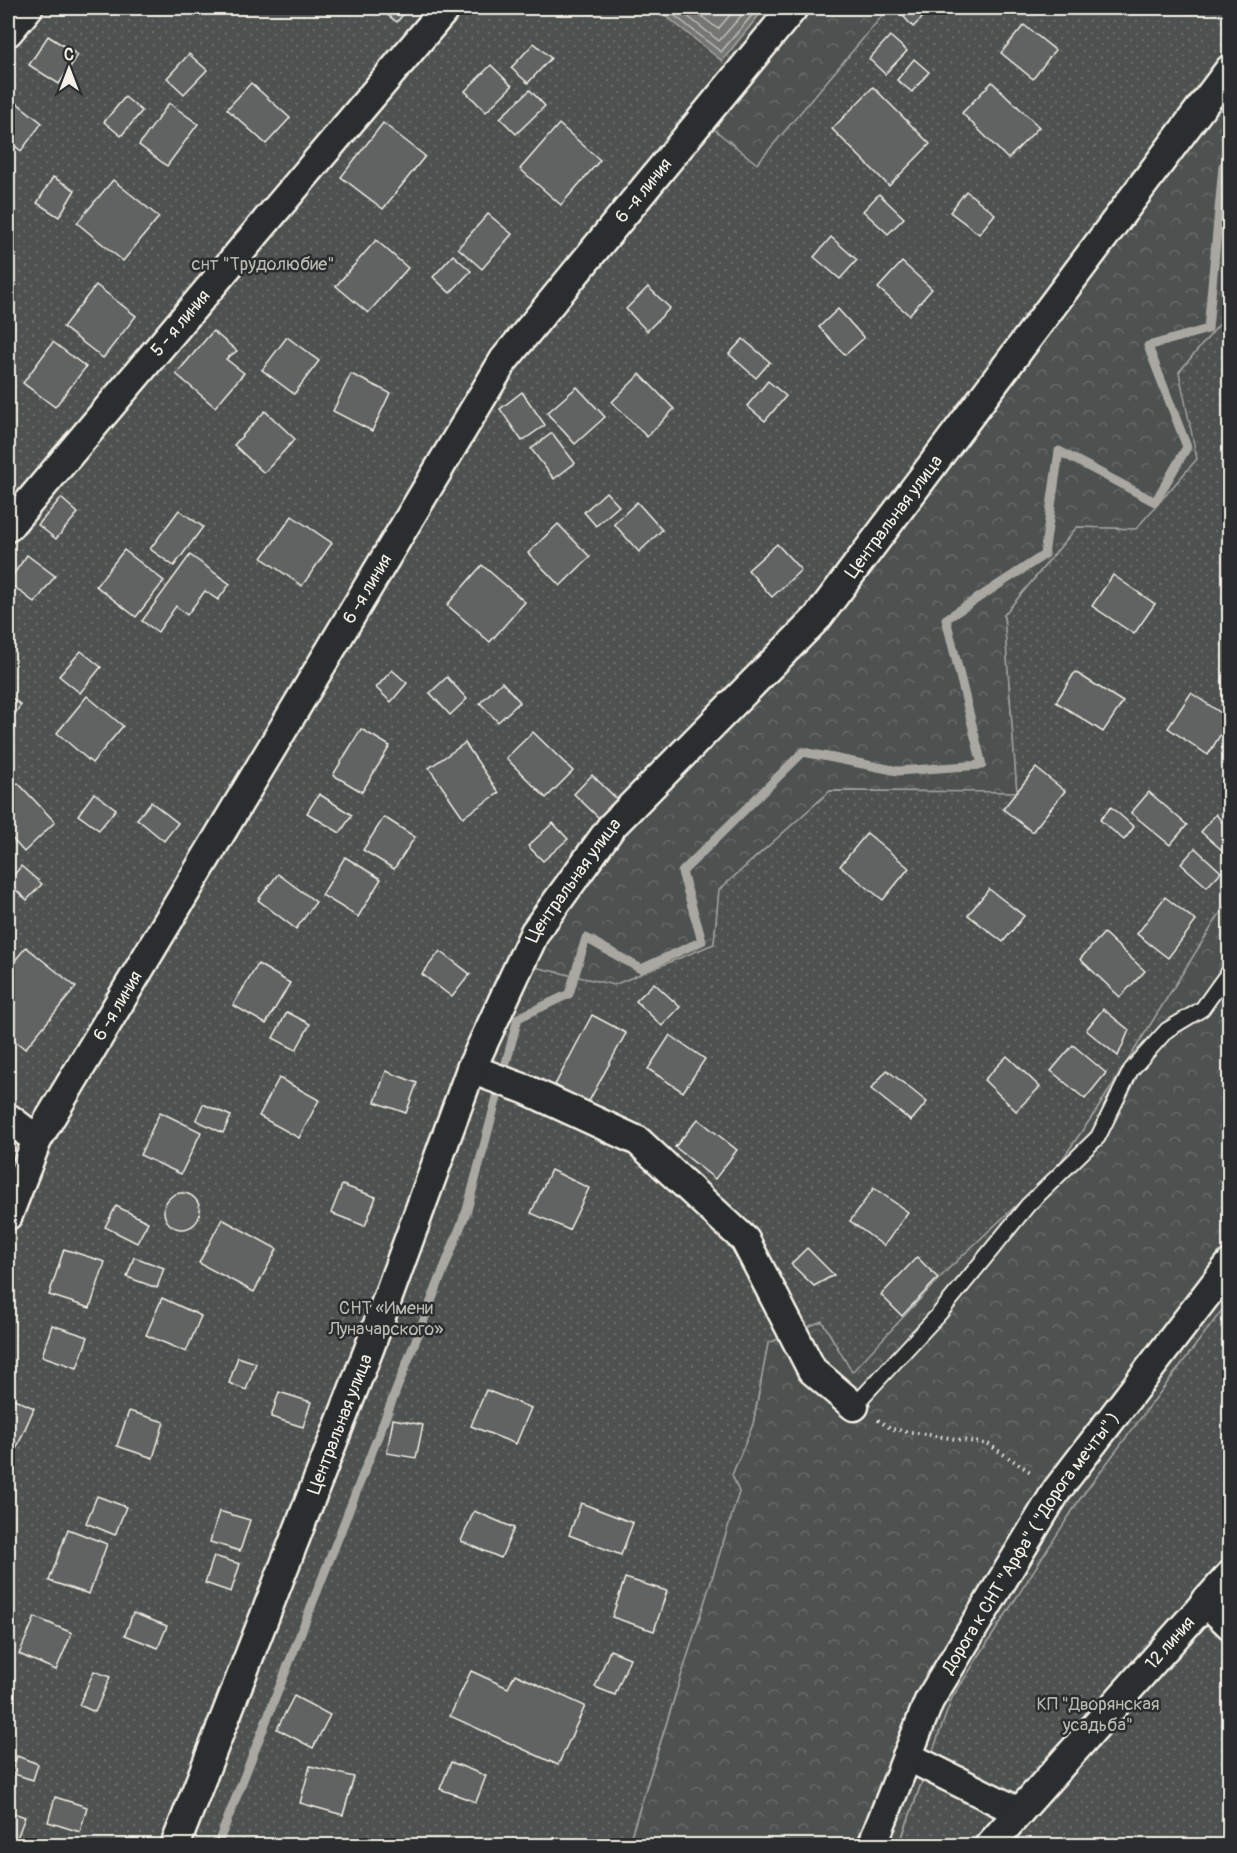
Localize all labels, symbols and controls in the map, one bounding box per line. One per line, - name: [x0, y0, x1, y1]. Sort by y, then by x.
- north arrow: [39, 39, 99, 99]
- text: С: [64, 45, 74, 65]
- street label: 6 -я линия: [610, 153, 677, 228]
- park label: снт "Трудолюбие": [191, 253, 335, 276]
- street label: 5 - я линия: [145, 285, 215, 361]
- street label: Центральная улица: [840, 450, 948, 583]
- street label: 6 -я линия: [337, 550, 397, 628]
- street label: Центральная улица: [520, 812, 626, 946]
- street label: 6 -я линия: [88, 967, 147, 1045]
- park label: СНТ «Имени Луначарского»: [328, 1297, 443, 1341]
- street label: Центральная улица: [302, 1350, 378, 1498]
- street label: Дорога к СНТ "Арфа" ( "Дорога мечты" ): [936, 1407, 1124, 1679]
- street label: 12 линия: [1140, 1611, 1200, 1674]
- park label: КП "Дворянская усадьба": [1037, 1693, 1159, 1737]

